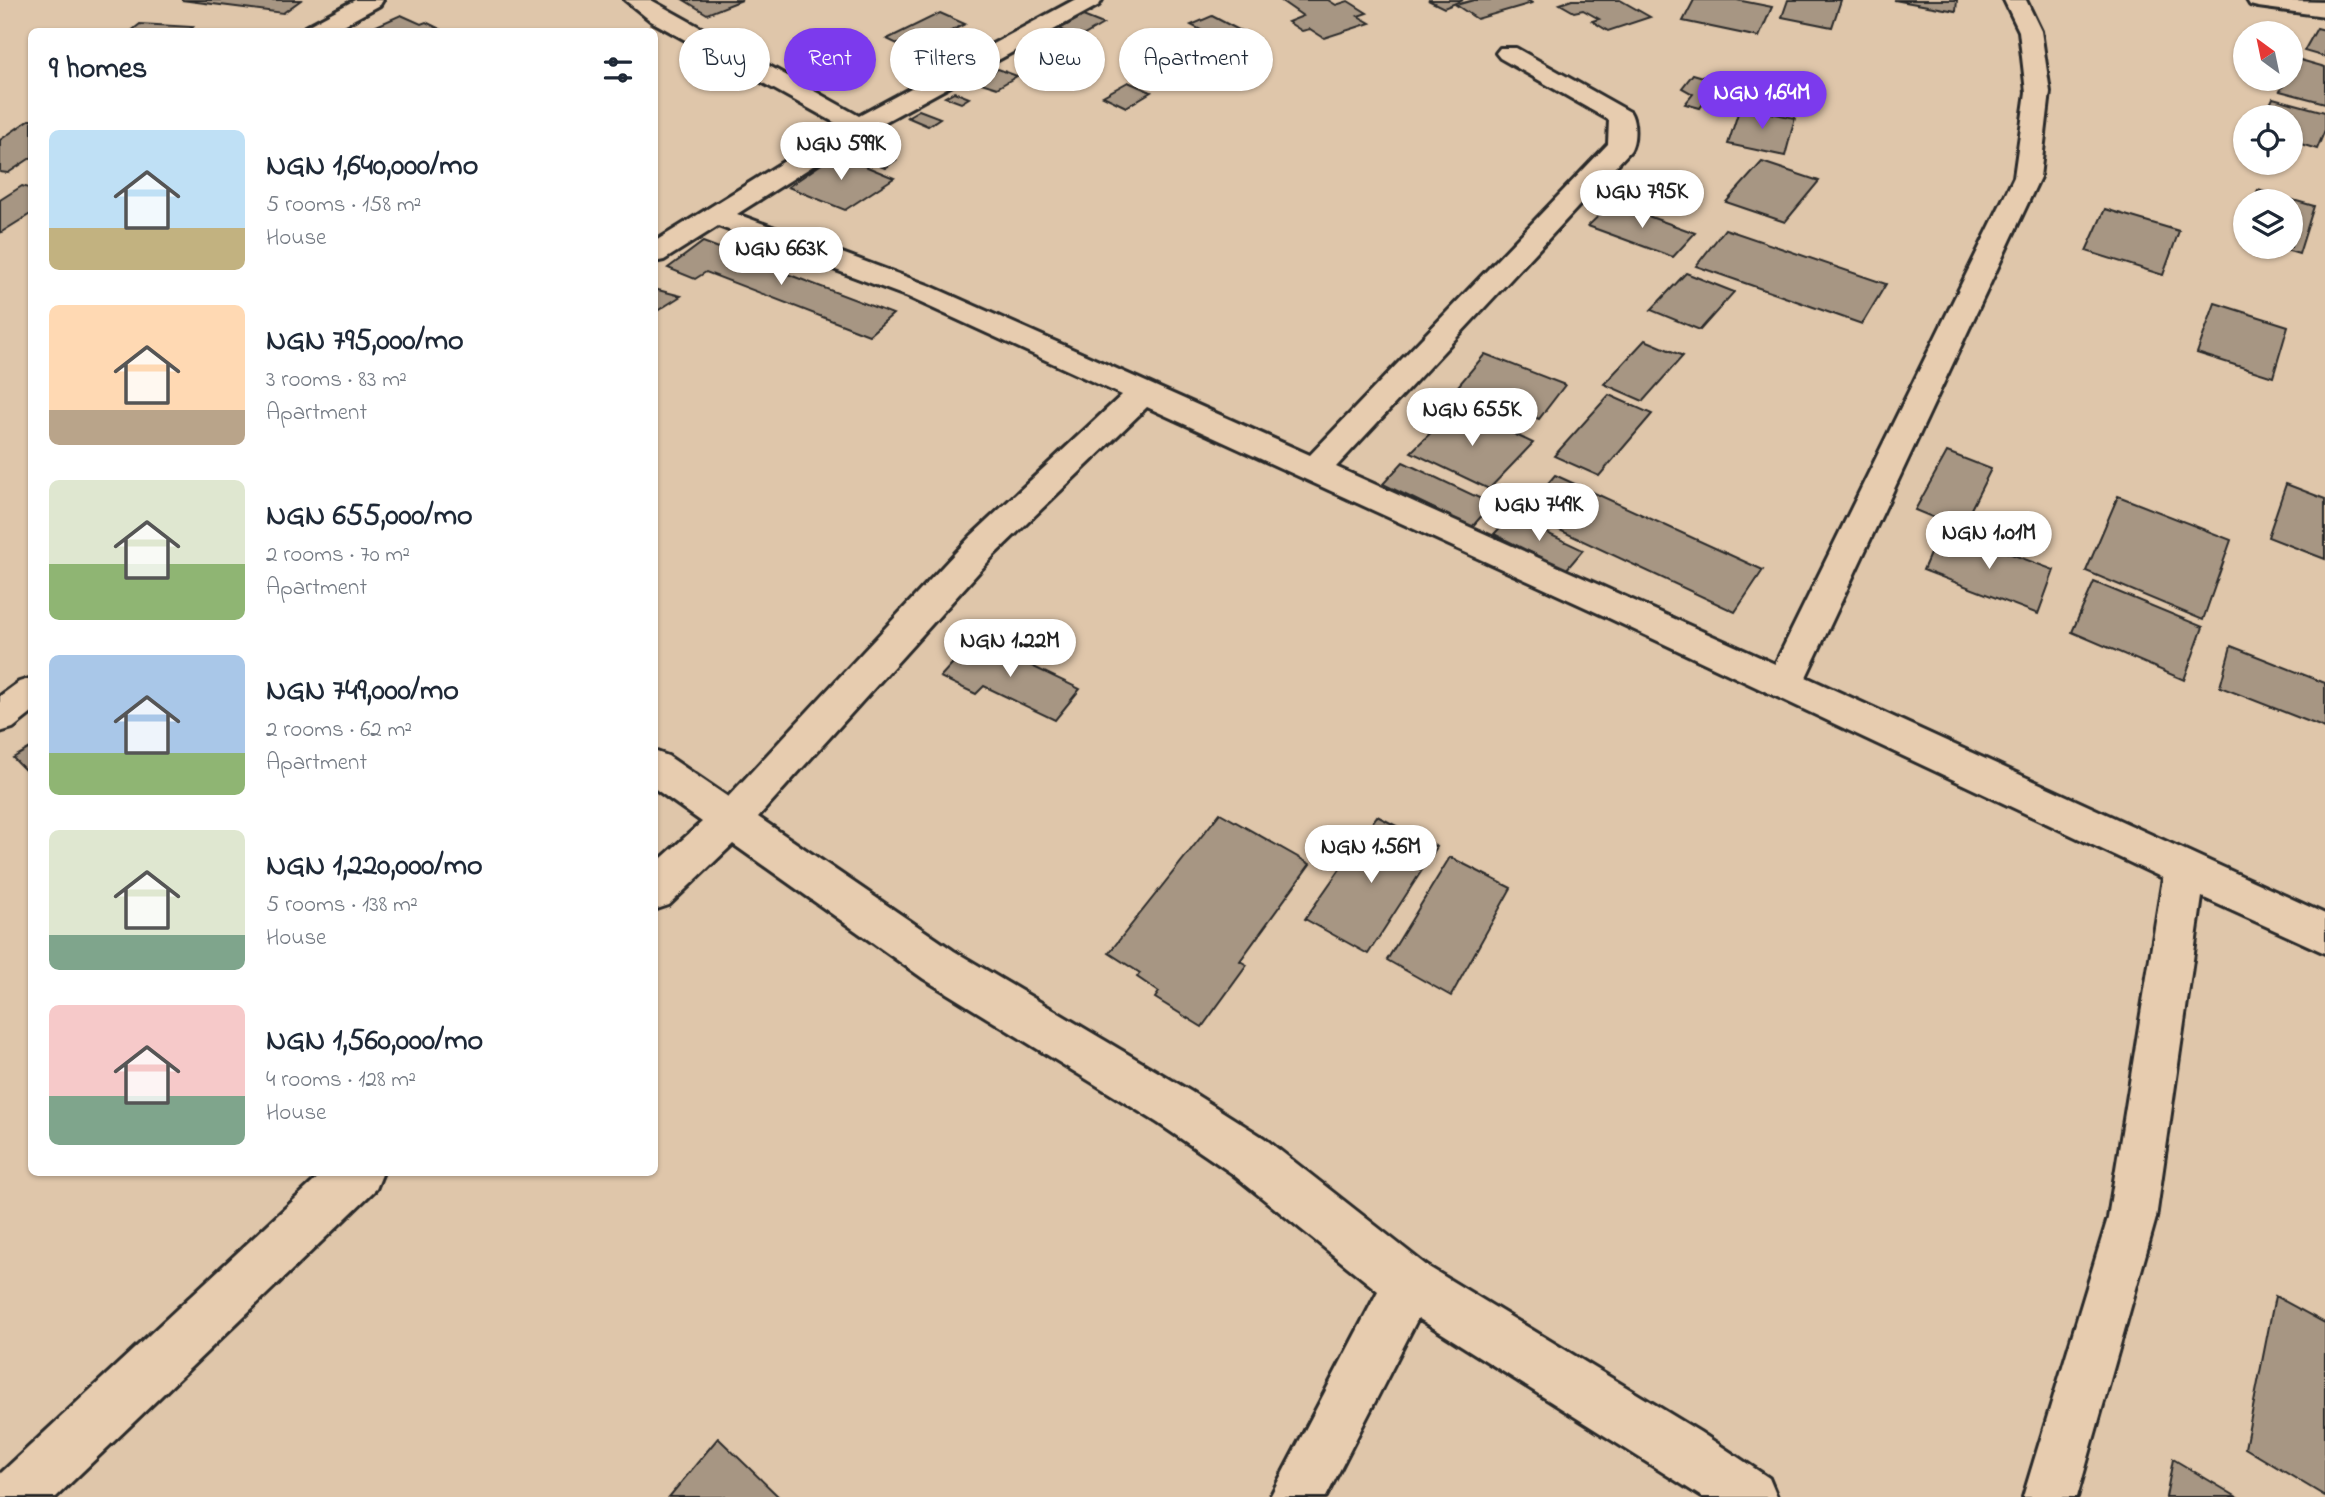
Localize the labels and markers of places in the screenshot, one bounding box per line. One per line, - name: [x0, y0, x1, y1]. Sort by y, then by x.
- pin: NGN 1.64M: [1682, 72, 1842, 131]
- pin: NGN 599K: [769, 122, 913, 182]
- pin: NGN 795K: [1570, 170, 1714, 230]
- pin: NGN 663K: [709, 228, 853, 287]
- pin: NGN 655K: [1400, 388, 1544, 448]
- pin: NGN 749K: [1467, 484, 1611, 543]
- pin: NGN 1.01M: [1909, 512, 2069, 571]
- pin: NGN 1.22M: [930, 620, 1090, 679]
- pin: NGN 1.56M: [1291, 826, 1451, 885]

